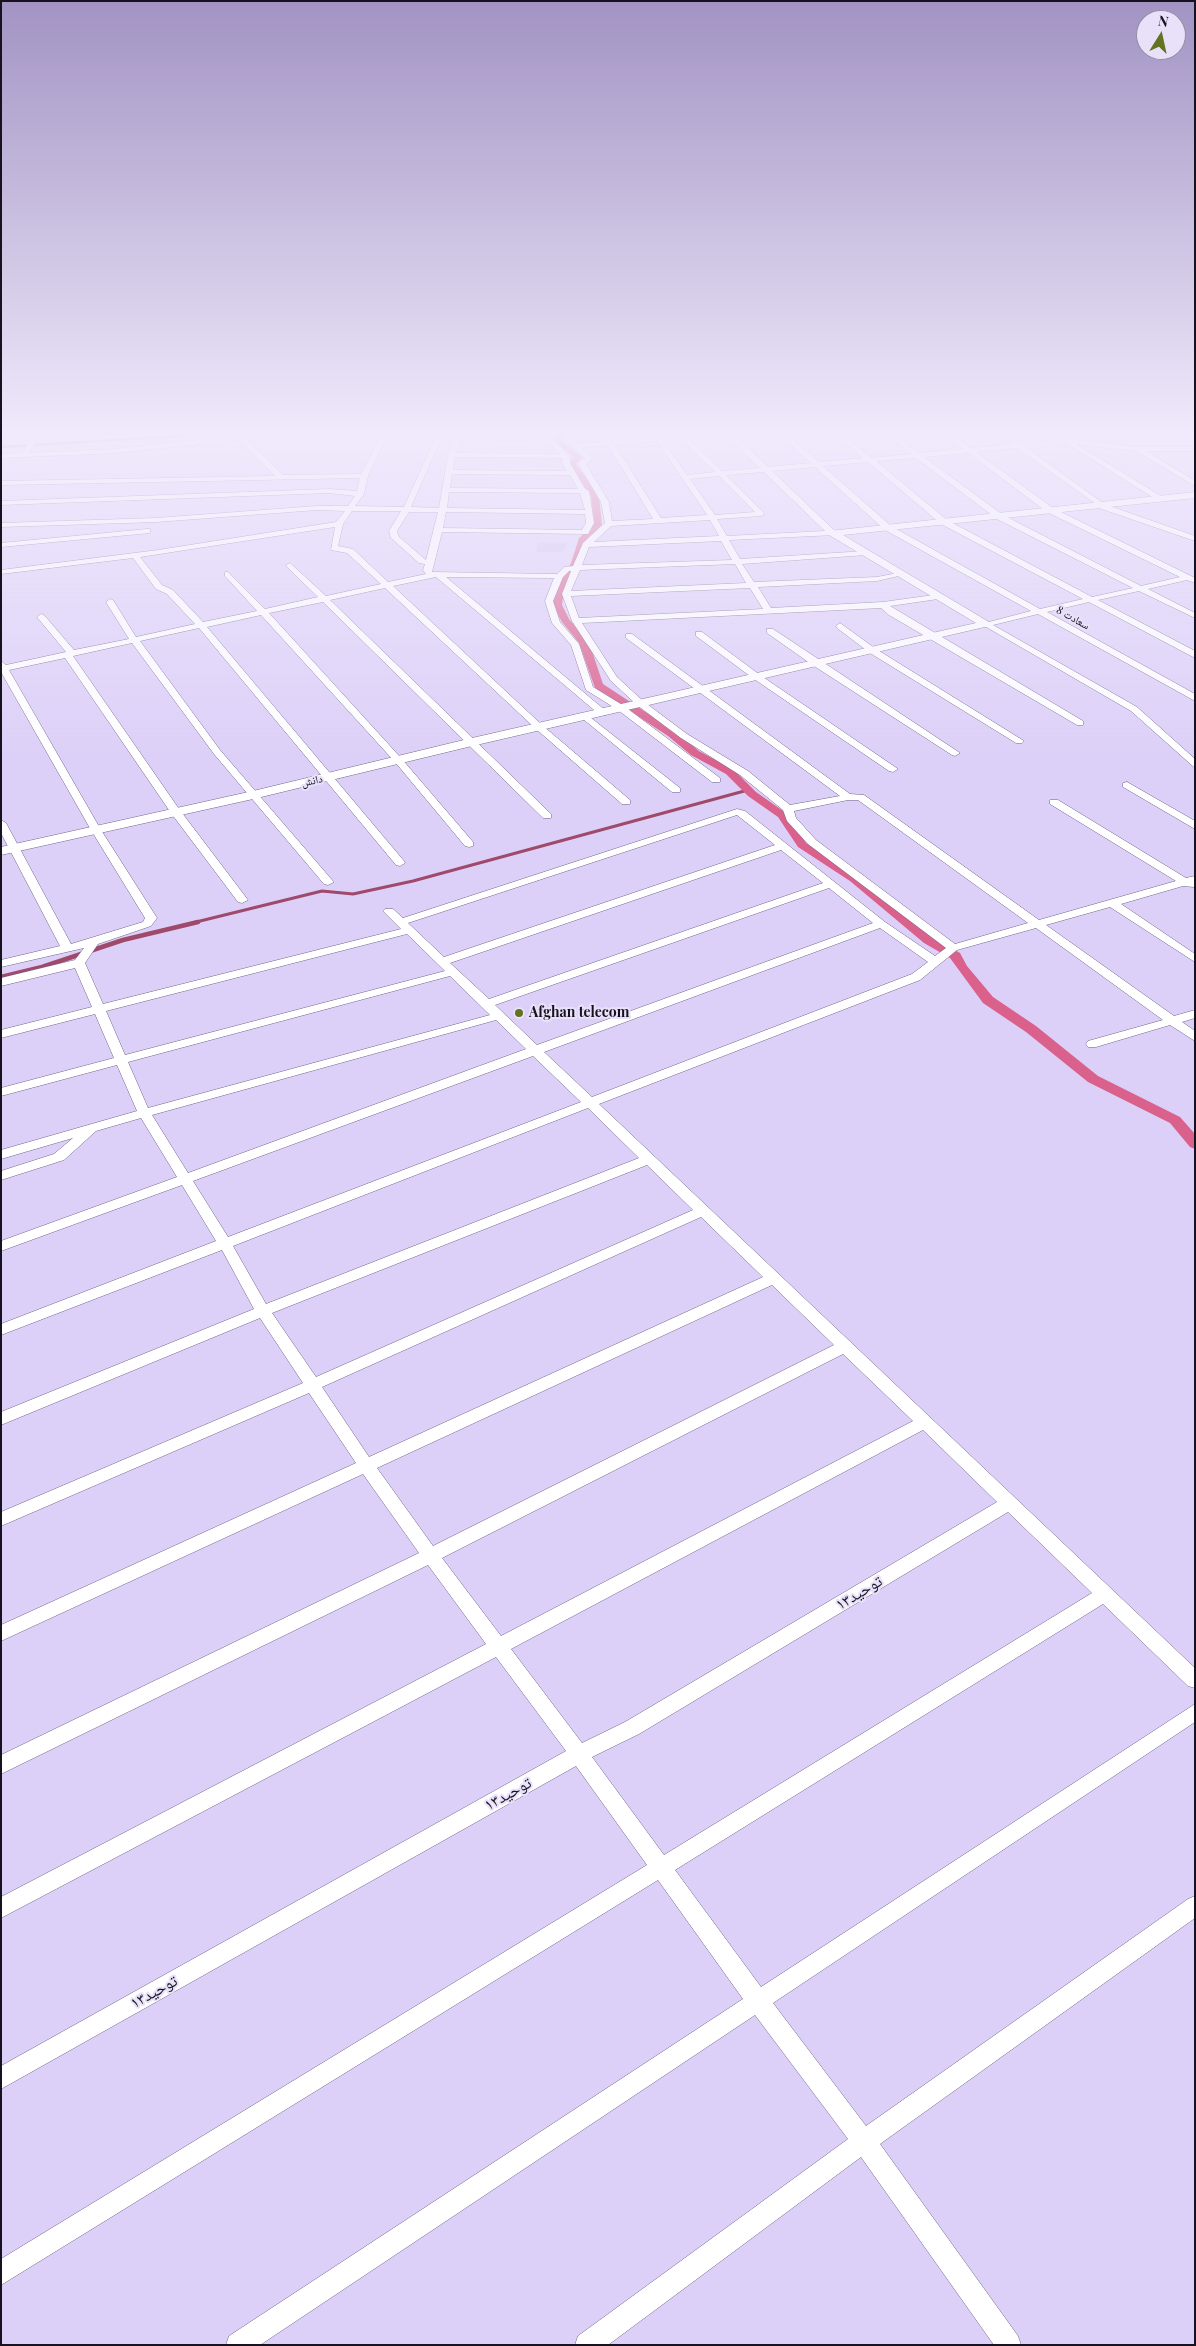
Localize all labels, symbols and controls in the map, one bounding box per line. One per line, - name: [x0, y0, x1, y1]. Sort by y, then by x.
- north arrow: [1136, 10, 1186, 60]
- text: N: [1157, 10, 1170, 31]
- street label: سعادت 8: [1054, 603, 1092, 633]
- street label: دانش: [300, 772, 324, 790]
- place label: Afghan telecom: [529, 1005, 629, 1021]
- marker: Afghan telecom: [513, 1007, 525, 1019]
- street label: توحید۱۳: [832, 1572, 886, 1614]
- street label: توحید۱۳: [481, 1773, 535, 1815]
- street label: توحید۱۳: [127, 1971, 181, 2013]

